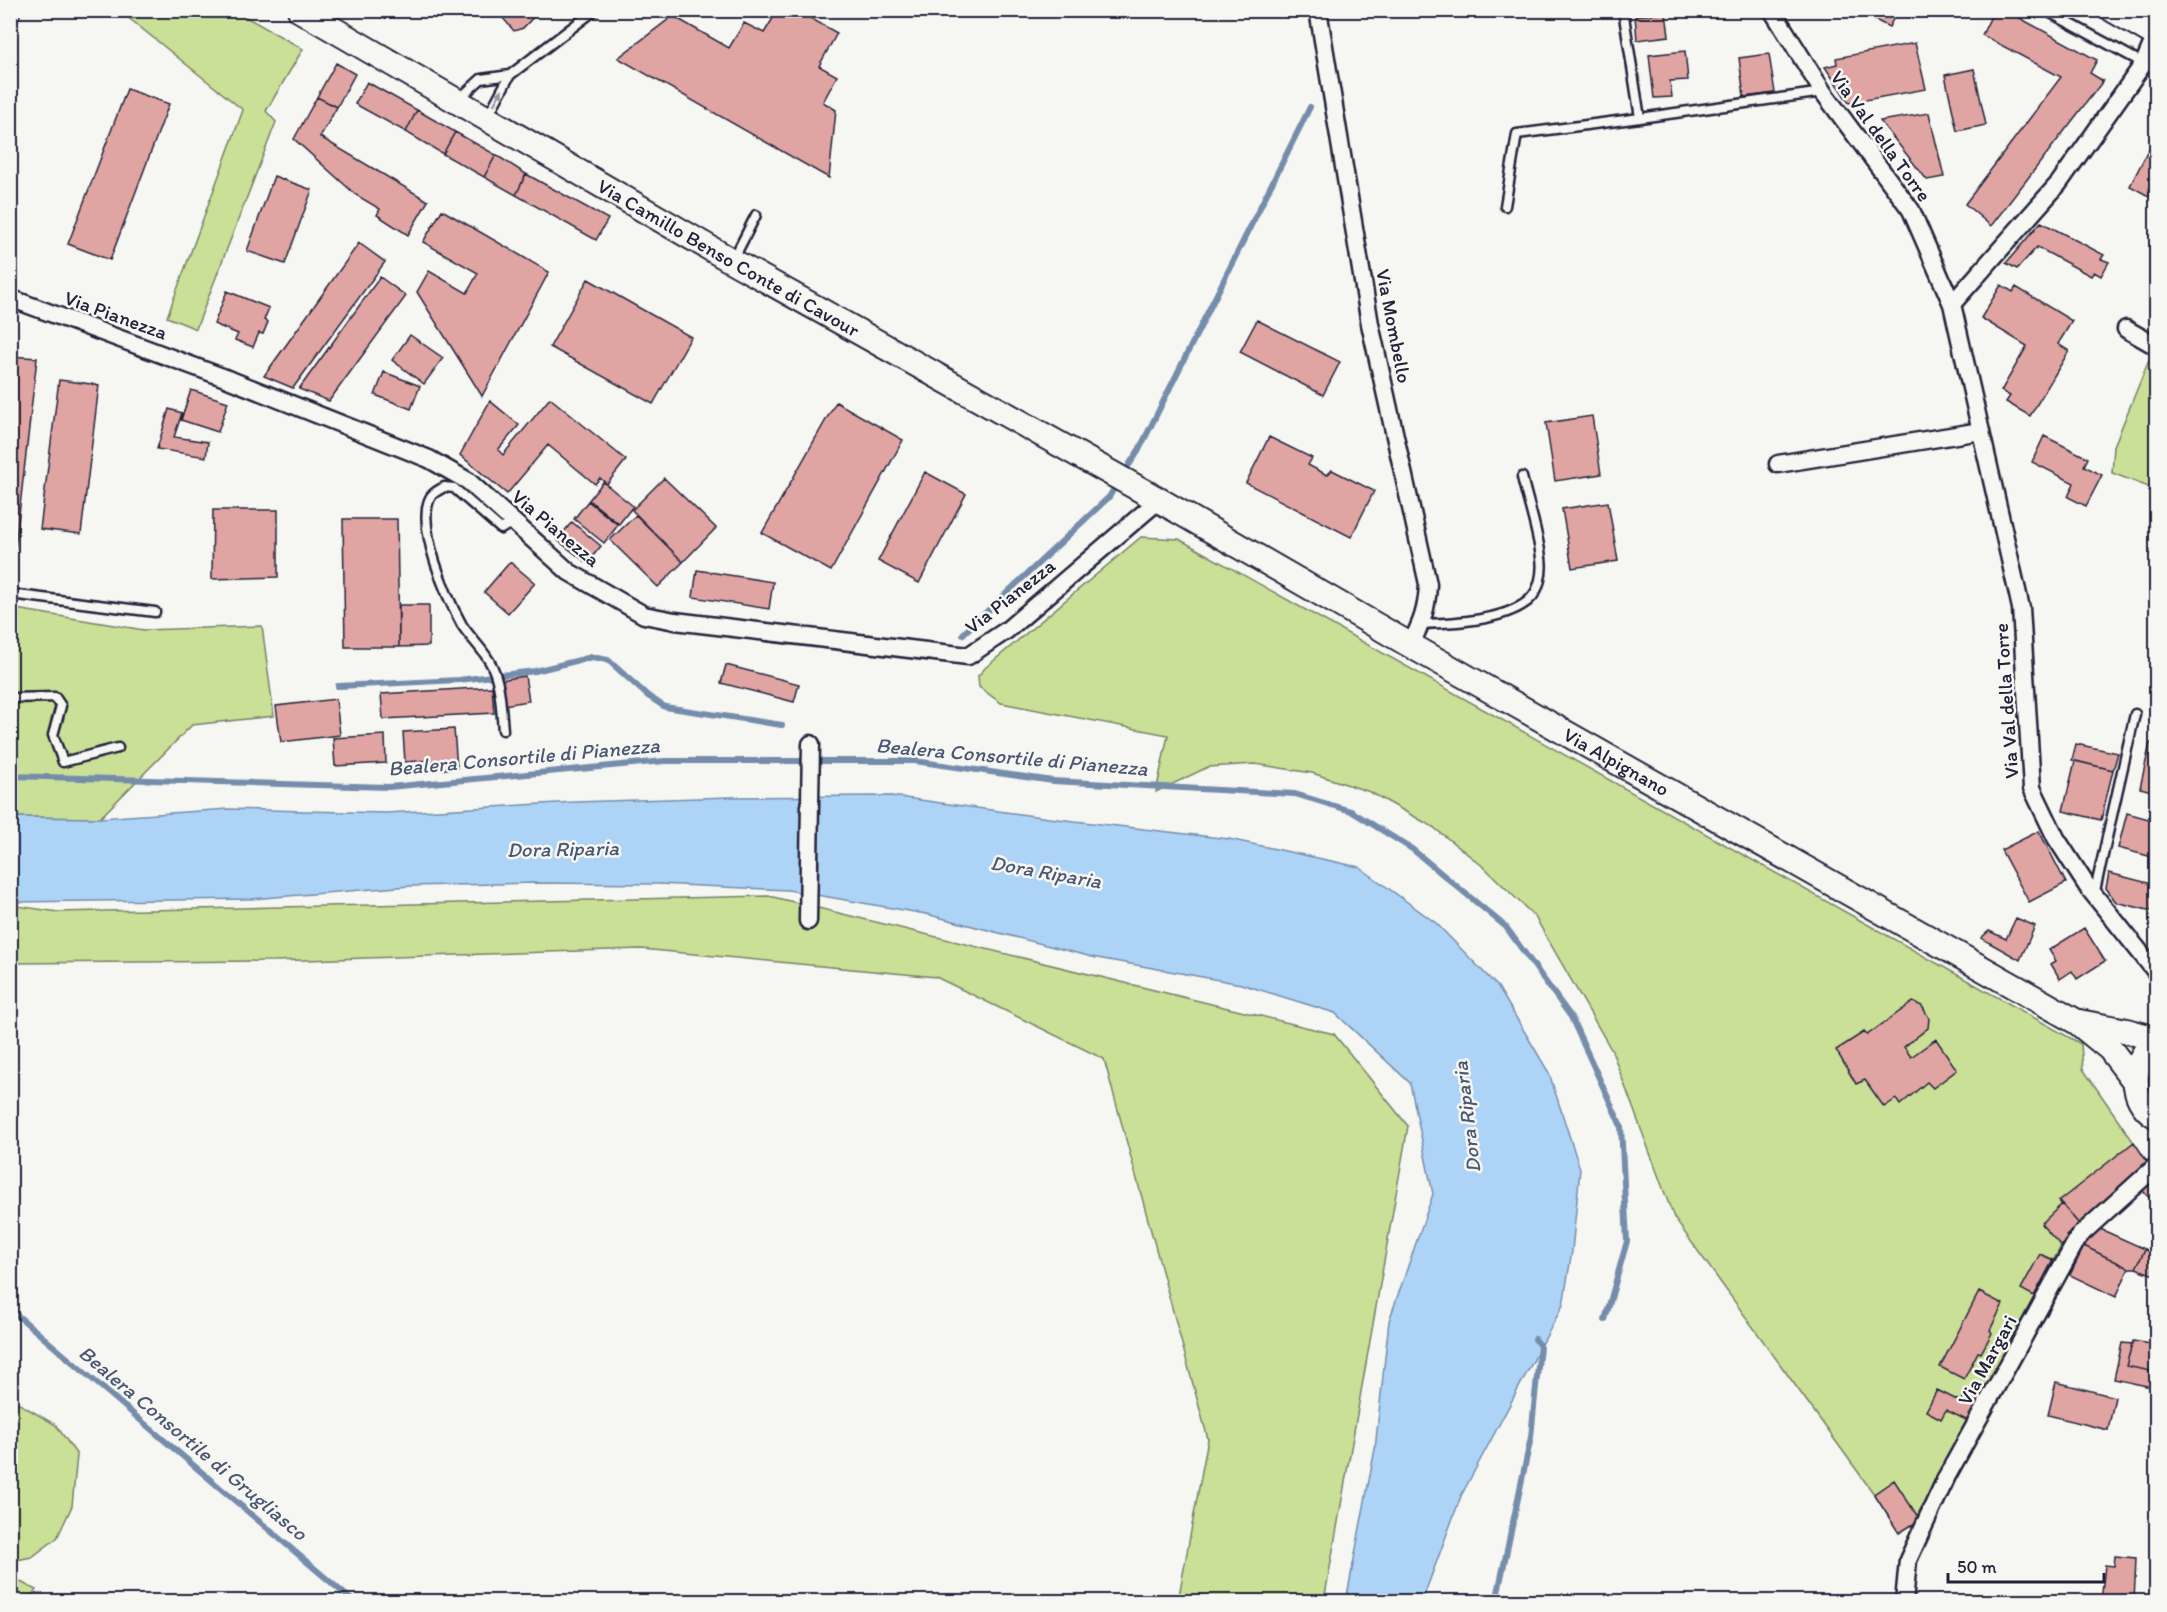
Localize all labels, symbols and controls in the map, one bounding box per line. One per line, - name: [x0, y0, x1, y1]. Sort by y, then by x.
- street label: Via Val della Torre: [1825, 66, 1937, 206]
- one-way arrow: [493, 88, 503, 105]
- street label: Via Camillo Benso Conte di Cavour: [593, 174, 864, 342]
- street label: Via Mombello: [1371, 267, 1417, 385]
- street label: Via Pianezza: [61, 285, 171, 345]
- street label: Via Pianezza: [507, 484, 605, 572]
- street label: Via Pianezza: [960, 553, 1060, 639]
- street label: Via Val della Torre: [1989, 622, 2023, 780]
- street label: Via Alpignano: [1559, 722, 1674, 801]
- water label: Bealera Consortile di Pianezza: [387, 732, 661, 781]
- water label: Bealera Consortile di Pianezza: [875, 732, 1149, 781]
- water label: Dora Riparia: [507, 835, 619, 862]
- water label: Dora Riparia: [989, 849, 1104, 894]
- water label: Dora Riparia: [1447, 1060, 1486, 1174]
- street label: Via Margari: [1952, 1311, 2022, 1409]
- water label: Bealera Consortile di Grugliasco: [74, 1340, 313, 1546]
- scale bar: [1948, 1546, 2104, 1584]
- text: 50 m: [1957, 1556, 1997, 1578]

